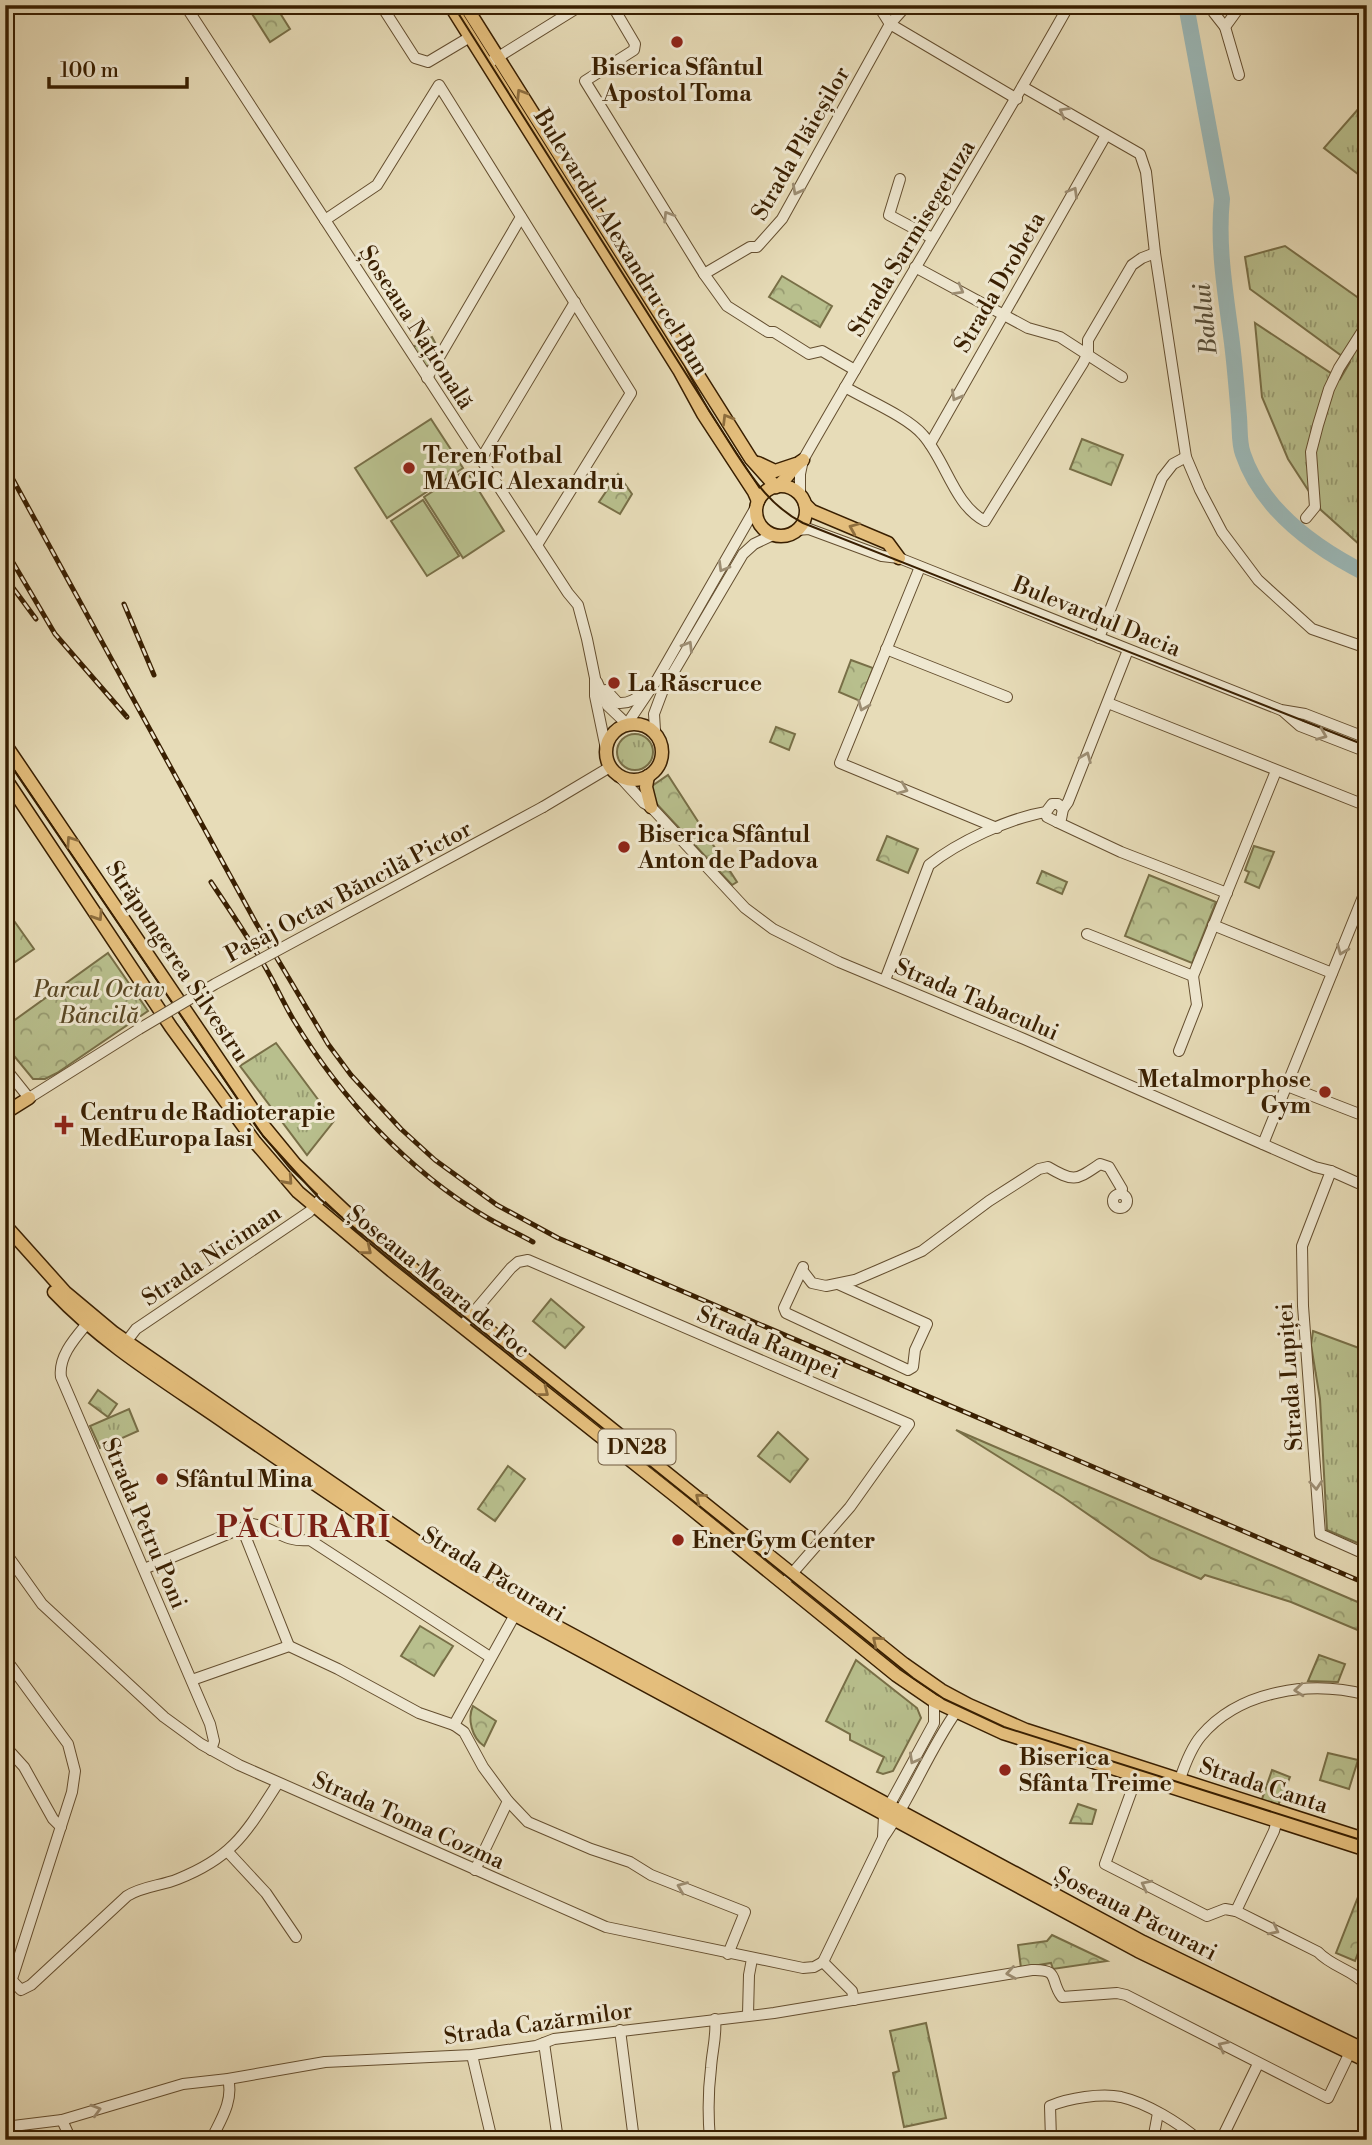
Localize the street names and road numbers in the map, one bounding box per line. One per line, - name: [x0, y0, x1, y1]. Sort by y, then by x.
- street label: Strada Plăieșilor: [745, 62, 856, 225]
- street label: Bulevardul Alexandru cel Bun: [527, 103, 715, 381]
- street label: Strada Sarmisegetuza: [842, 135, 982, 342]
- street label: Strada Drobeta: [948, 207, 1052, 358]
- street label: Șoseaua Națională: [353, 240, 480, 415]
- street label: Bulevardul Dacia: [1008, 570, 1185, 663]
- street label: Pasaj Octav Băncilă Pictor: [220, 815, 477, 969]
- street label: Străpungerea Silvestru: [99, 856, 255, 1067]
- street label: Strada Tabacului: [890, 953, 1063, 1047]
- street label: Strada Niciman: [137, 1199, 287, 1313]
- street label: Șoseaua Moara de Foc: [341, 1199, 536, 1364]
- street label: Strada Rampei: [693, 1300, 844, 1386]
- street label: Strada Lupiței: [1271, 1302, 1309, 1452]
- road number: DN28: [598, 1430, 676, 1464]
- street label: Strada Petru Poni: [95, 1434, 193, 1613]
- street label: Strada Păcurari: [417, 1521, 570, 1629]
- street label: Strada Canta: [1196, 1752, 1332, 1820]
- street label: Strada Toma Cozma: [308, 1766, 509, 1876]
- street label: Șoseaua Păcurari: [1049, 1861, 1222, 1967]
- street label: Strada Cazărmilor: [442, 1997, 634, 2051]

